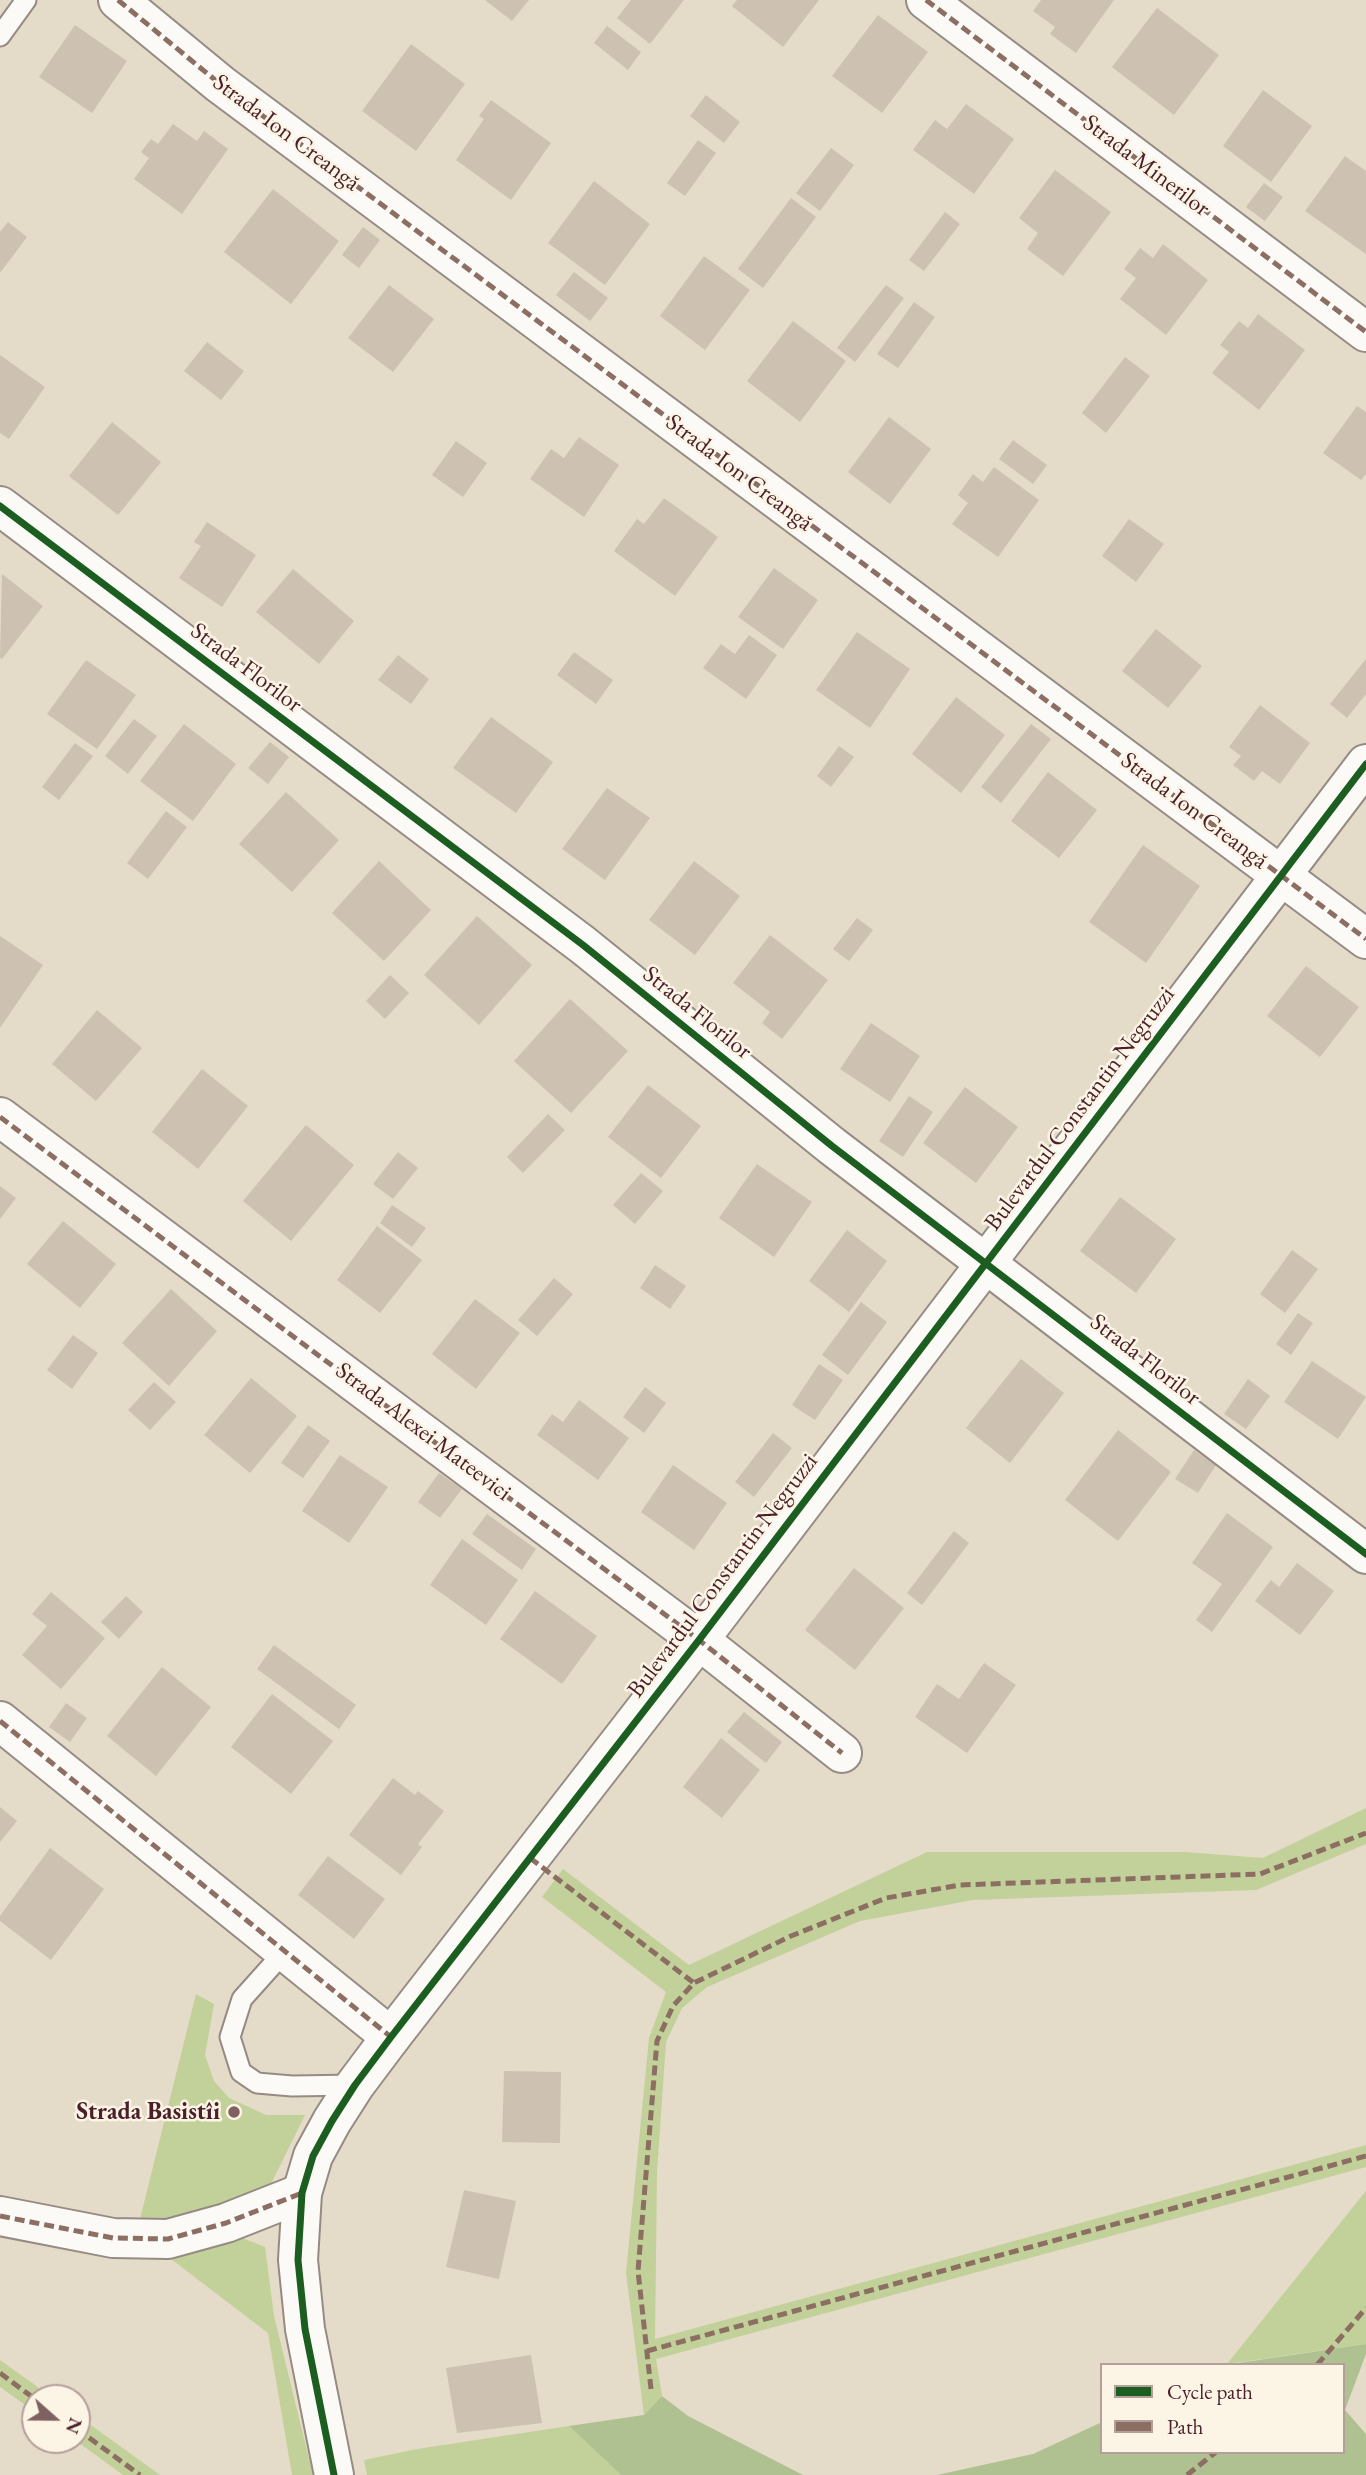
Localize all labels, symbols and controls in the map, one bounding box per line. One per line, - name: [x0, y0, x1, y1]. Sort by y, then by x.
- street label: Strada Ion Creangă: [207, 68, 365, 198]
- street label: Strada Minerilor: [1077, 109, 1215, 223]
- street label: Strada Ion Creangă: [660, 408, 818, 538]
- street label: Strada Florilor: [185, 617, 307, 719]
- street label: Strada Ion Creangă: [1115, 746, 1273, 876]
- street label: Strada Florilor: [637, 960, 757, 1066]
- street label: Bulevardul Constantin Negruzzi: [979, 981, 1181, 1237]
- street label: Strada Florilor: [1084, 1308, 1206, 1412]
- street label: Strada Alexei Mateevici: [329, 1356, 517, 1508]
- street label: Bulevardul Constantin Negruzzi: [622, 1448, 824, 1704]
- place label: Strada Basistîi: [76, 2098, 220, 2126]
- marker: Strada Basistîi: [226, 2104, 242, 2120]
- legend: [1100, 2363, 1345, 2454]
- text: Cycle path: [1167, 2378, 1253, 2405]
- north arrow: [21, 2384, 91, 2454]
- text: Path: [1167, 2413, 1203, 2440]
- text: N: [60, 2414, 89, 2438]

